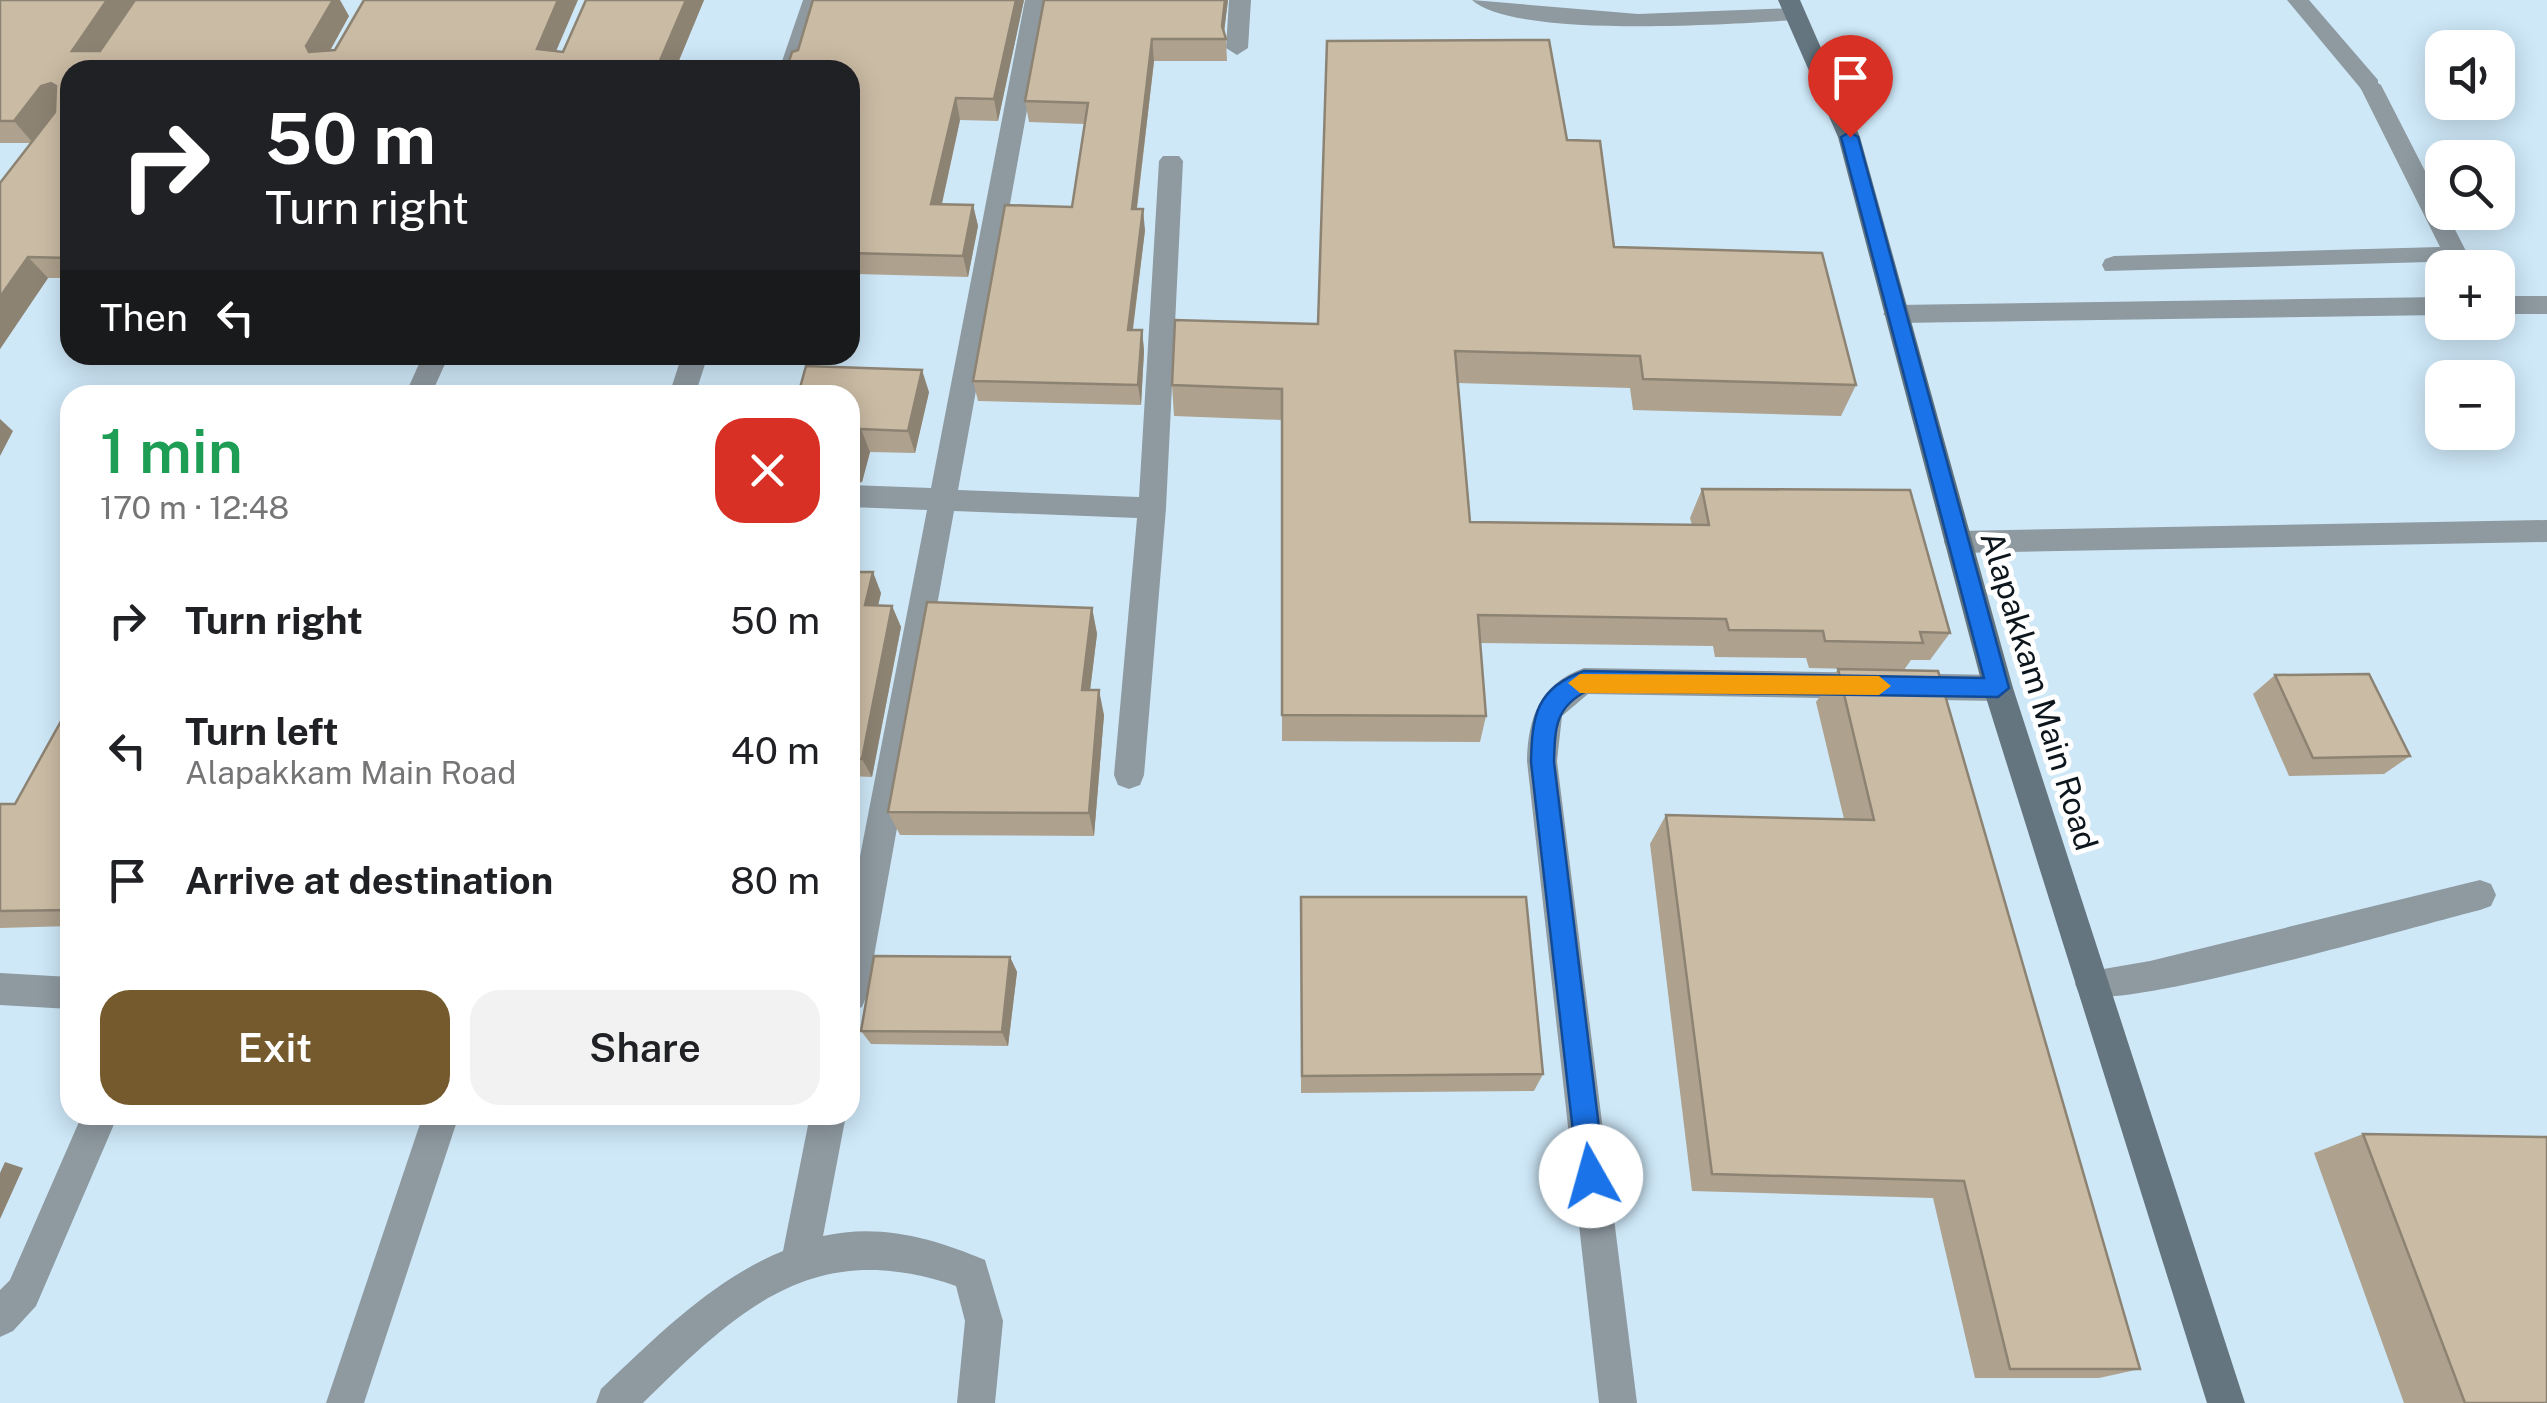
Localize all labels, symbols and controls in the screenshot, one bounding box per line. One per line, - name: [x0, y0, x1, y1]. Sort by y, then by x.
- map controls: [2425, 30, 2515, 450]
- button: sound: [2425, 30, 2515, 120]
- pin: [1808, 35, 1893, 138]
- icon: arrive: [1823, 50, 1878, 105]
- text: 50 m: [265, 97, 436, 180]
- icon: right: [100, 100, 230, 230]
- button: search: [2425, 140, 2515, 230]
- text: Turn right: [265, 181, 469, 234]
- button: +: [2425, 250, 2515, 340]
- icon: left: [208, 290, 263, 345]
- text: Then: [100, 295, 188, 340]
- button: −: [2425, 360, 2515, 450]
- text: 1 min: [100, 416, 243, 487]
- button: close: [715, 418, 820, 523]
- text: 170 m · 12:48: [100, 489, 289, 526]
- street label: Alapakkam Main Road: [1973, 527, 2106, 855]
- icon: right: [100, 593, 155, 648]
- text: Turn right: [185, 598, 363, 643]
- text: 50 m: [730, 598, 820, 643]
- text: Turn left: [185, 709, 339, 754]
- icon: left: [100, 723, 155, 778]
- text: 40 m: [731, 728, 820, 773]
- text: Alapakkam Main Road: [185, 754, 516, 791]
- icon: arrive: [100, 853, 155, 908]
- text: Arrive at destination: [185, 858, 553, 903]
- text: 80 m: [730, 858, 820, 903]
- button: Exit: [100, 990, 450, 1105]
- button: Share: [470, 990, 820, 1105]
- position arrow: [1539, 1124, 1643, 1228]

